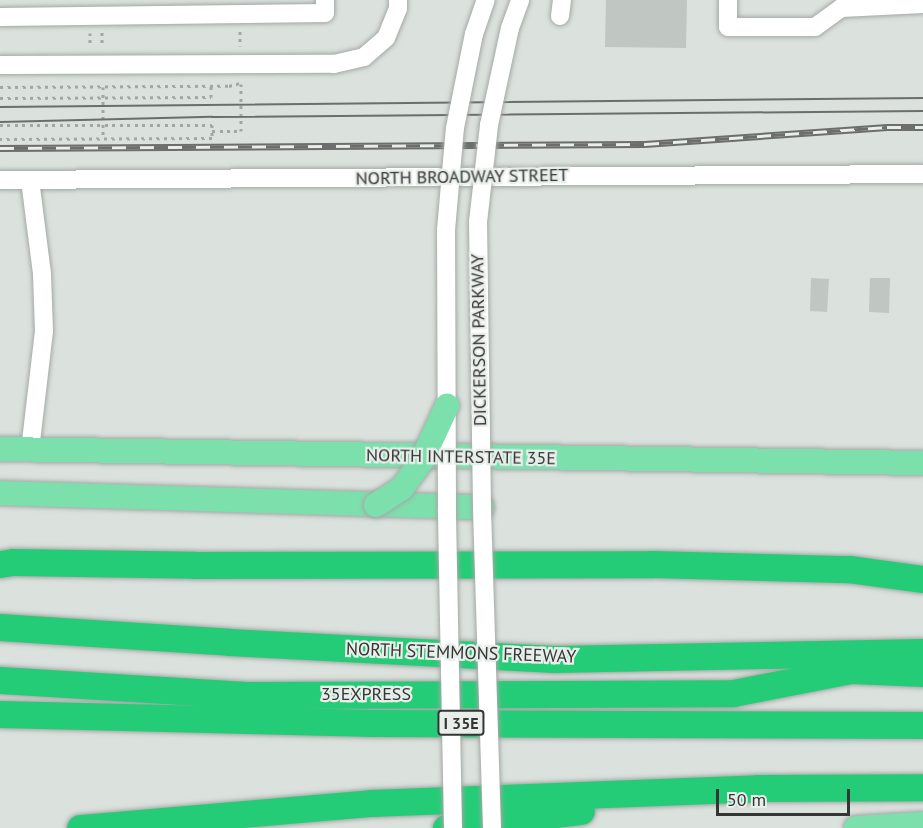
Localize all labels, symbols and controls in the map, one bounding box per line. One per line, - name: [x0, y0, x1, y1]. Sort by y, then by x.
- street label: NORTH BROADWAY STREET: [355, 164, 569, 190]
- street label: DICKERSON PARKWAY: [467, 254, 491, 426]
- street label: NORTH INTERSTATE 35E: [366, 445, 556, 469]
- street label: NORTH STEMMONS FREEWAY: [345, 638, 577, 668]
- street label: 35EXPRESS: [321, 683, 411, 705]
- road number: I 35E: [437, 710, 485, 736]
- scale bar: [719, 777, 852, 815]
- text: 50 m: [727, 788, 766, 811]

